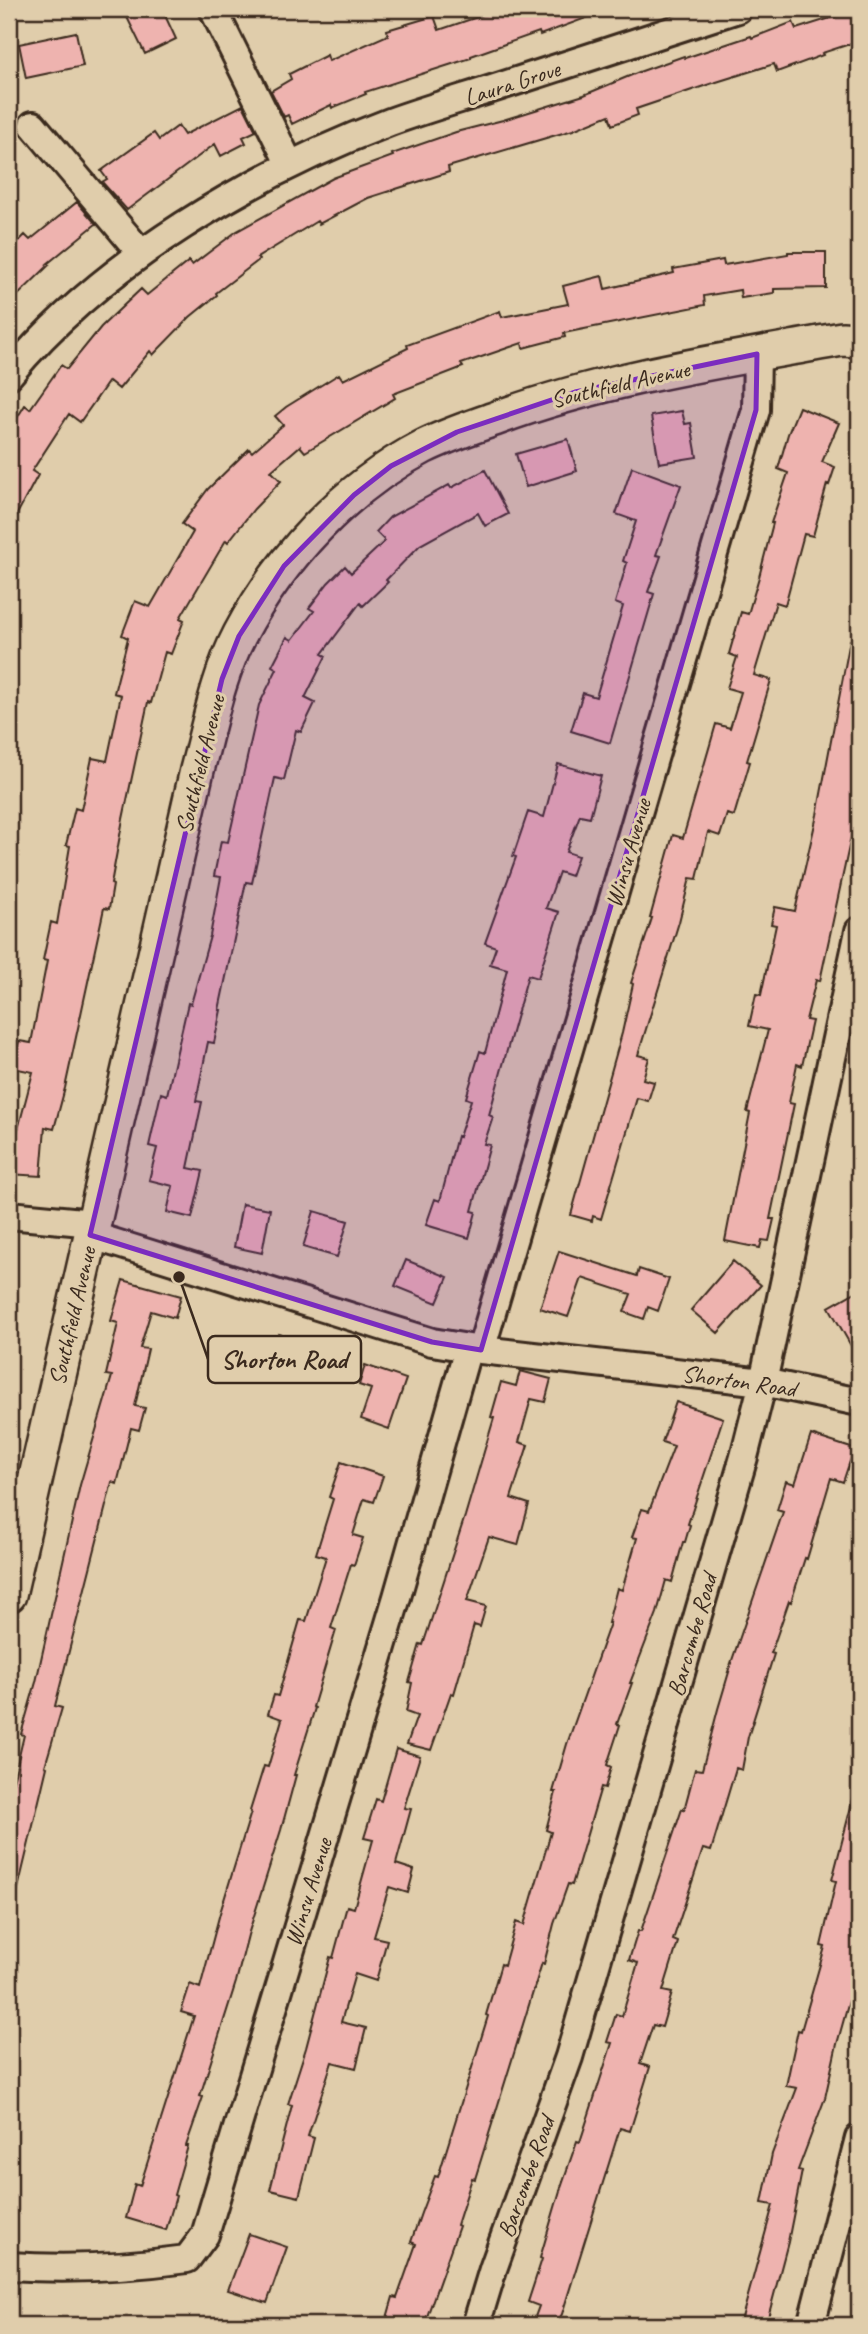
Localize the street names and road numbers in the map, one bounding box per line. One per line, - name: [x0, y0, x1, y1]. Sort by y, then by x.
- street label: Laura Grove: [460, 53, 566, 113]
- street label: Southfield Avenue: [548, 353, 694, 414]
- street label: Southfield Avenue: [168, 690, 232, 836]
- street label: Winsu Avenue: [598, 793, 658, 911]
- street label: Southfield Avenue: [42, 1242, 103, 1388]
- street label: Shorton Road: [680, 1358, 801, 1404]
- street label: Barcombe Road: [660, 1567, 725, 1700]
- street label: Winsu Avenue: [277, 1832, 339, 1950]
- street label: Barcombe Road: [490, 2109, 563, 2241]

